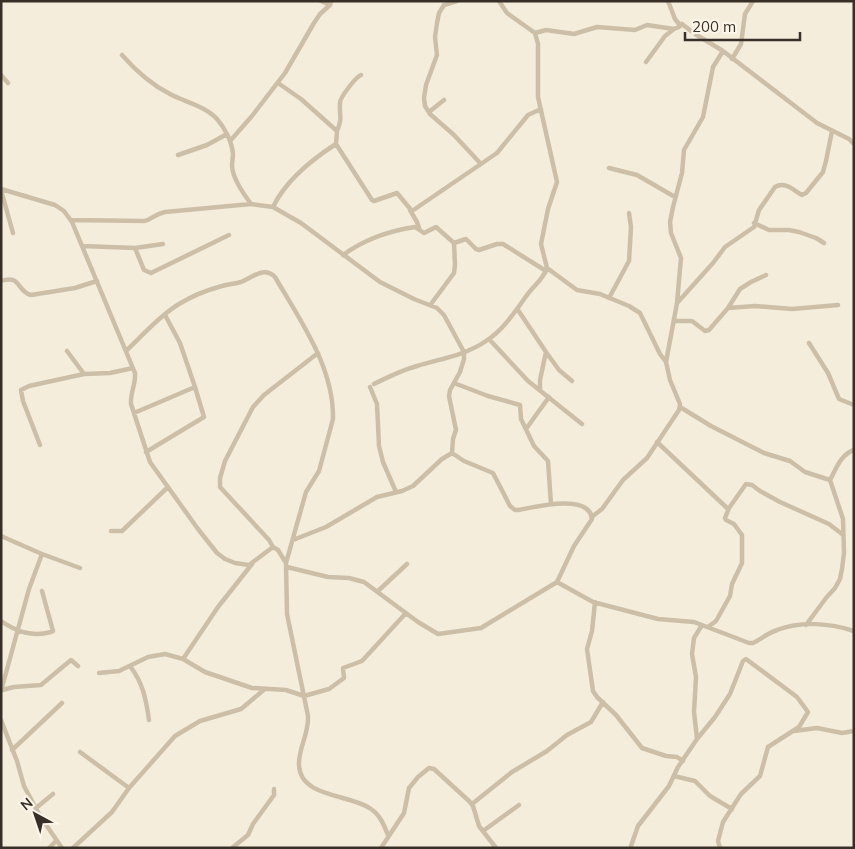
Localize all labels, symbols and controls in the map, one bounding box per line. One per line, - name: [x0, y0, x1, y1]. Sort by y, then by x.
- scale bar: [685, 10, 800, 42]
- text: 200 m: [692, 17, 736, 36]
- north arrow: [10, 789, 60, 839]
- text: N: [17, 794, 36, 814]

